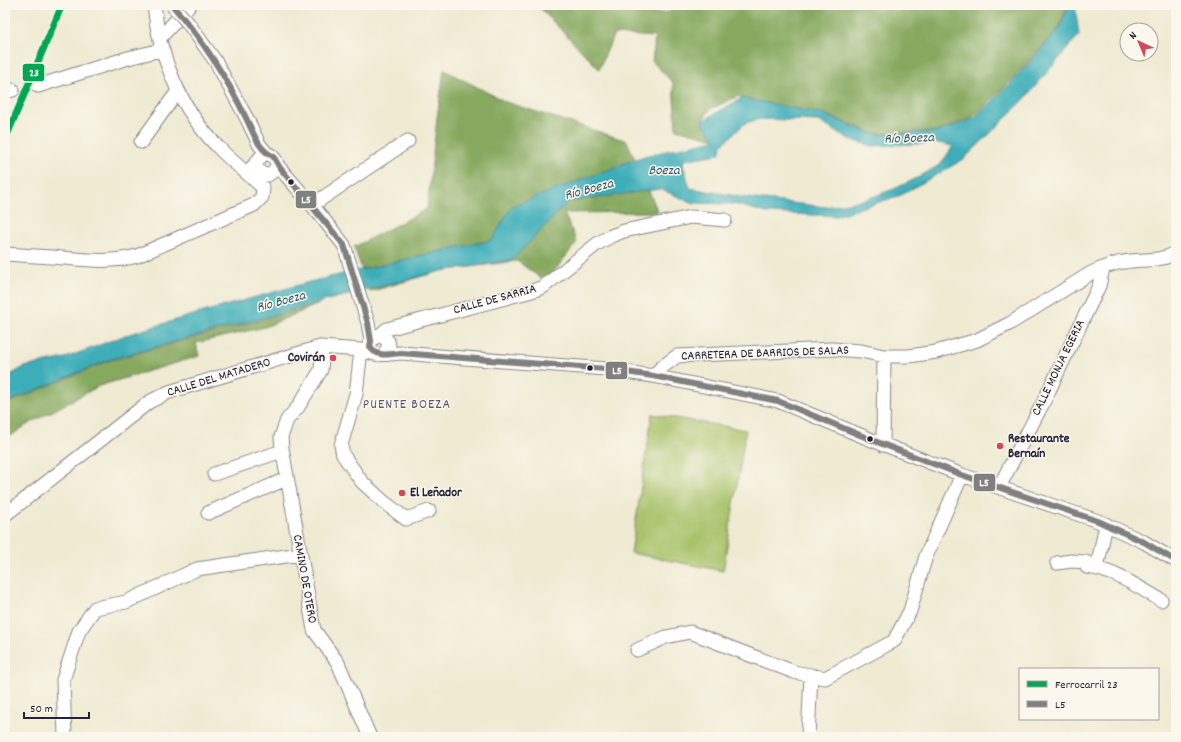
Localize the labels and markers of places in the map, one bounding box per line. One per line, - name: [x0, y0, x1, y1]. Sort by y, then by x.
- unlabelled marker: [286, 177, 296, 187]
- place label: Covirán: [288, 349, 325, 368]
- marker: Covirán: [328, 353, 338, 363]
- unlabelled marker: [585, 363, 595, 373]
- place label: Restaurante Bernaín: [1008, 430, 1070, 464]
- unlabelled marker: [865, 434, 875, 444]
- marker: Restaurante Bernaín: [995, 441, 1005, 451]
- place label: El Leñador: [410, 484, 463, 503]
- marker: El Leñador: [397, 488, 407, 498]

